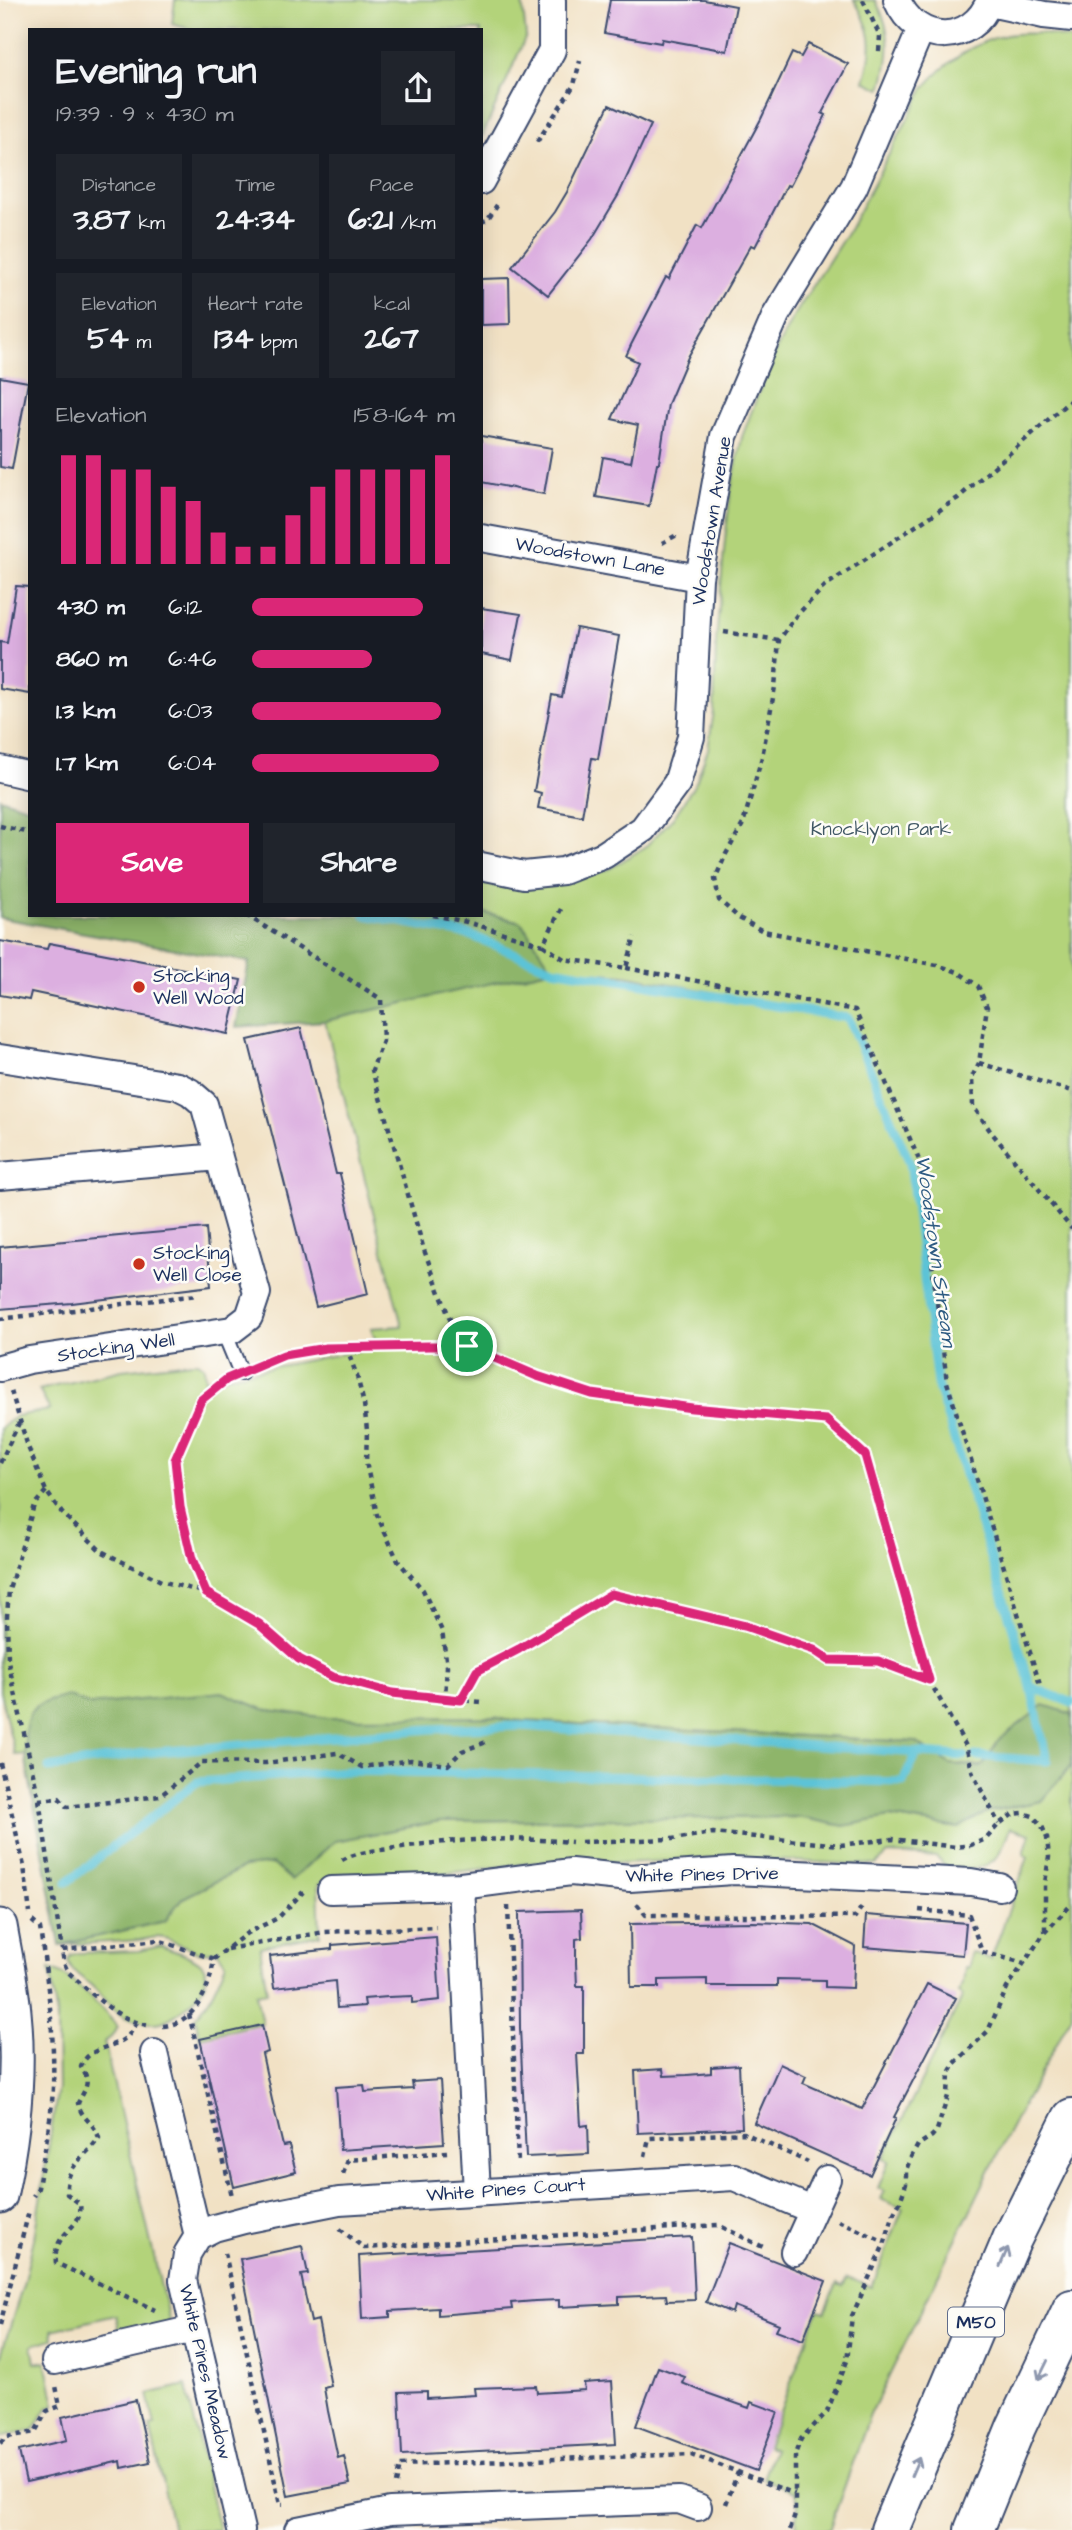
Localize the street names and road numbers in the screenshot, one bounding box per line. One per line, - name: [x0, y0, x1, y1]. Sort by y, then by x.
- street label: Woodstown Avenue: [685, 434, 739, 608]
- street label: Woodstown Lane: [513, 531, 667, 583]
- street label: Stocking Well: [56, 1326, 177, 1371]
- street label: White Pines Drive: [625, 1860, 779, 1890]
- street label: White Pines Court: [425, 2171, 587, 2209]
- street label: White Pines Meadow: [172, 2282, 238, 2462]
- road number: M50: [948, 2308, 1004, 2336]

